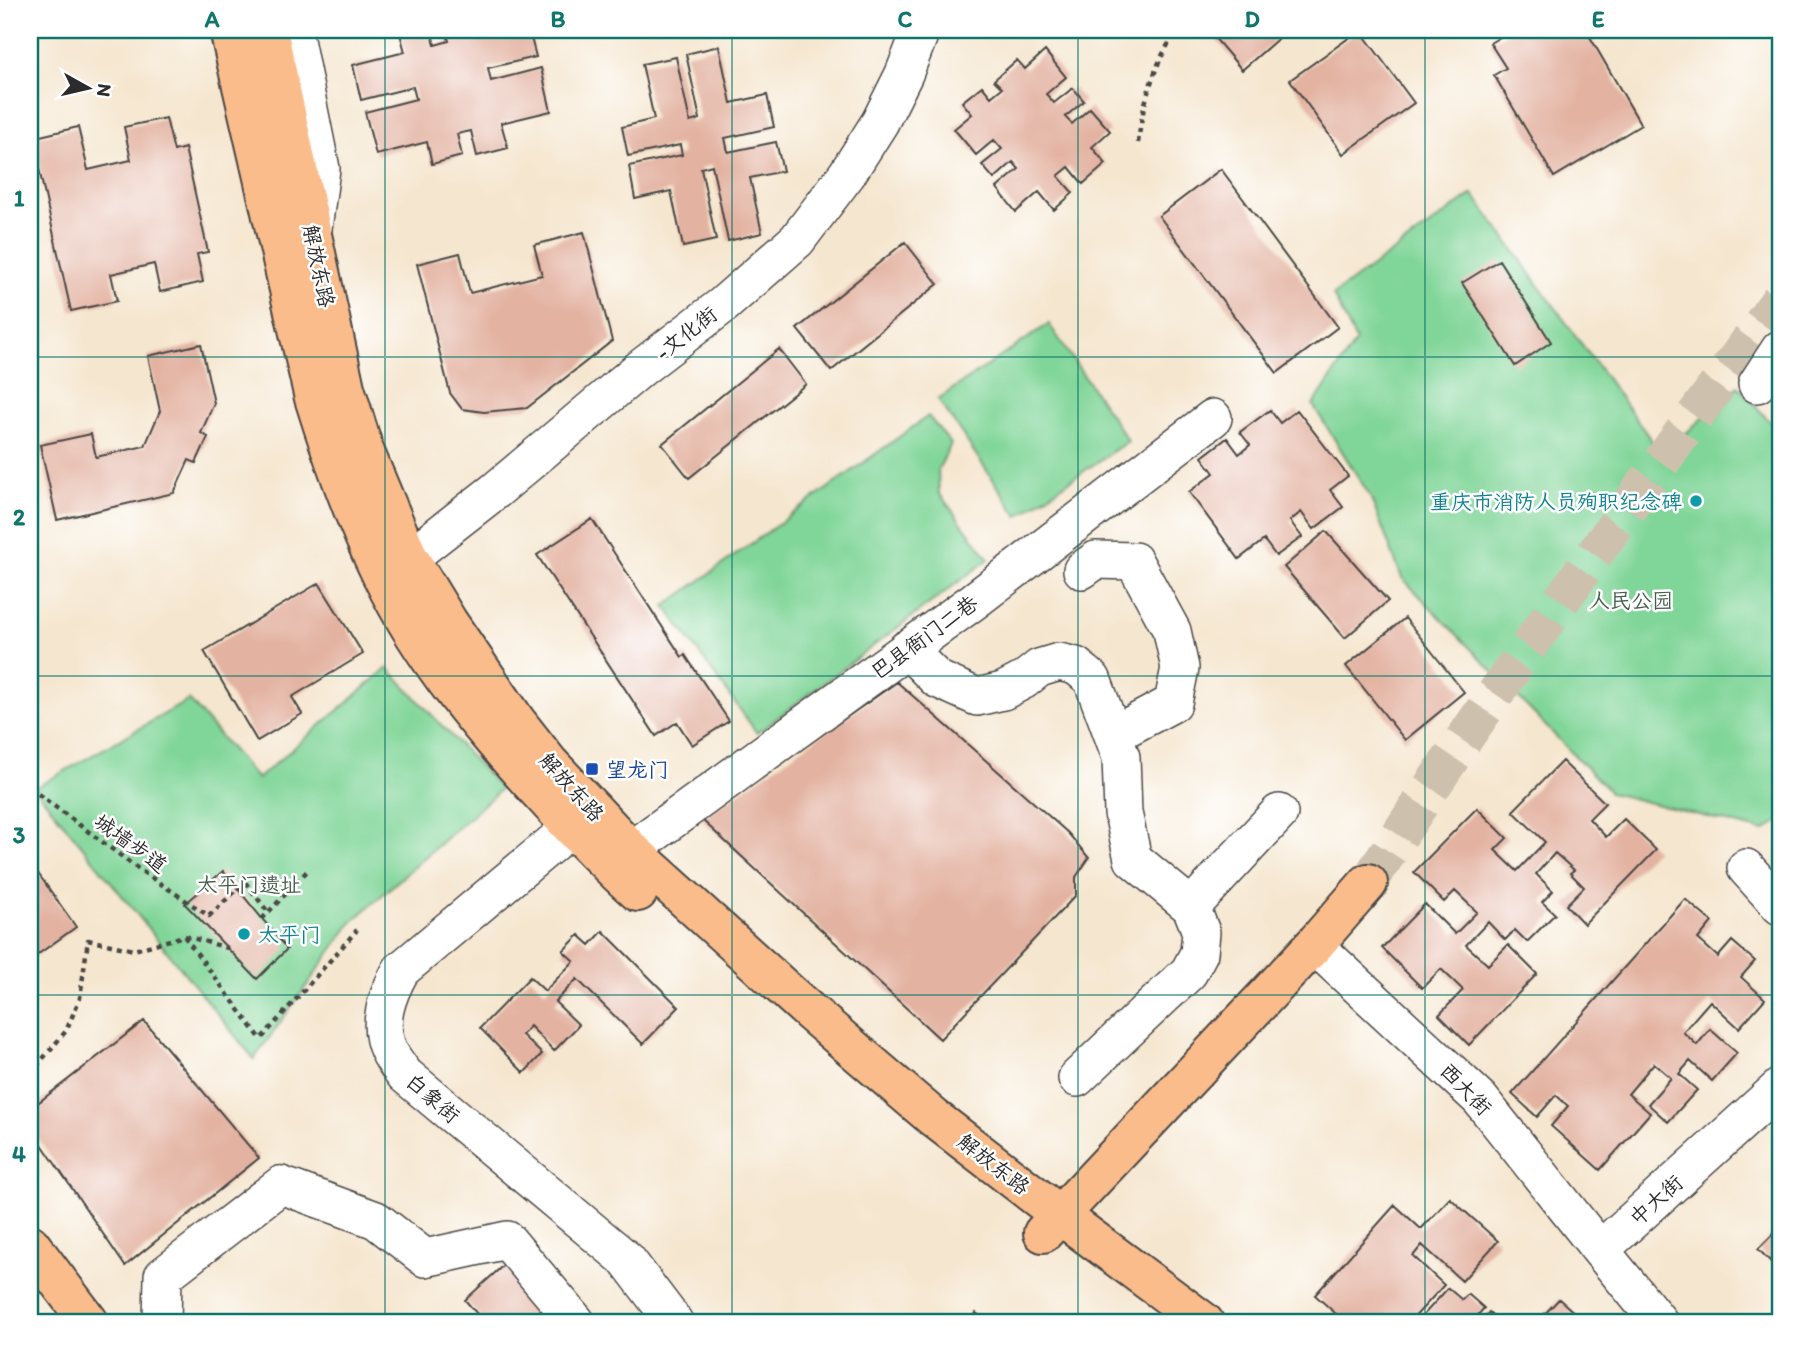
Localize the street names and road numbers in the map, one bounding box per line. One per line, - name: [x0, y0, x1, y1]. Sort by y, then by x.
- street label: 解放东路: [298, 222, 340, 310]
- street label: -文化街: [650, 301, 722, 365]
- street label: 巴县衙门二巷: [866, 590, 982, 684]
- street label: 解放东路: [535, 747, 609, 827]
- street label: 城墙步道: [90, 808, 172, 878]
- street label: 西大街: [1435, 1058, 1497, 1120]
- street label: 白象街: [401, 1068, 465, 1128]
- street label: 解放东路: [953, 1128, 1035, 1200]
- street label: 中大街: [1624, 1170, 1688, 1230]

